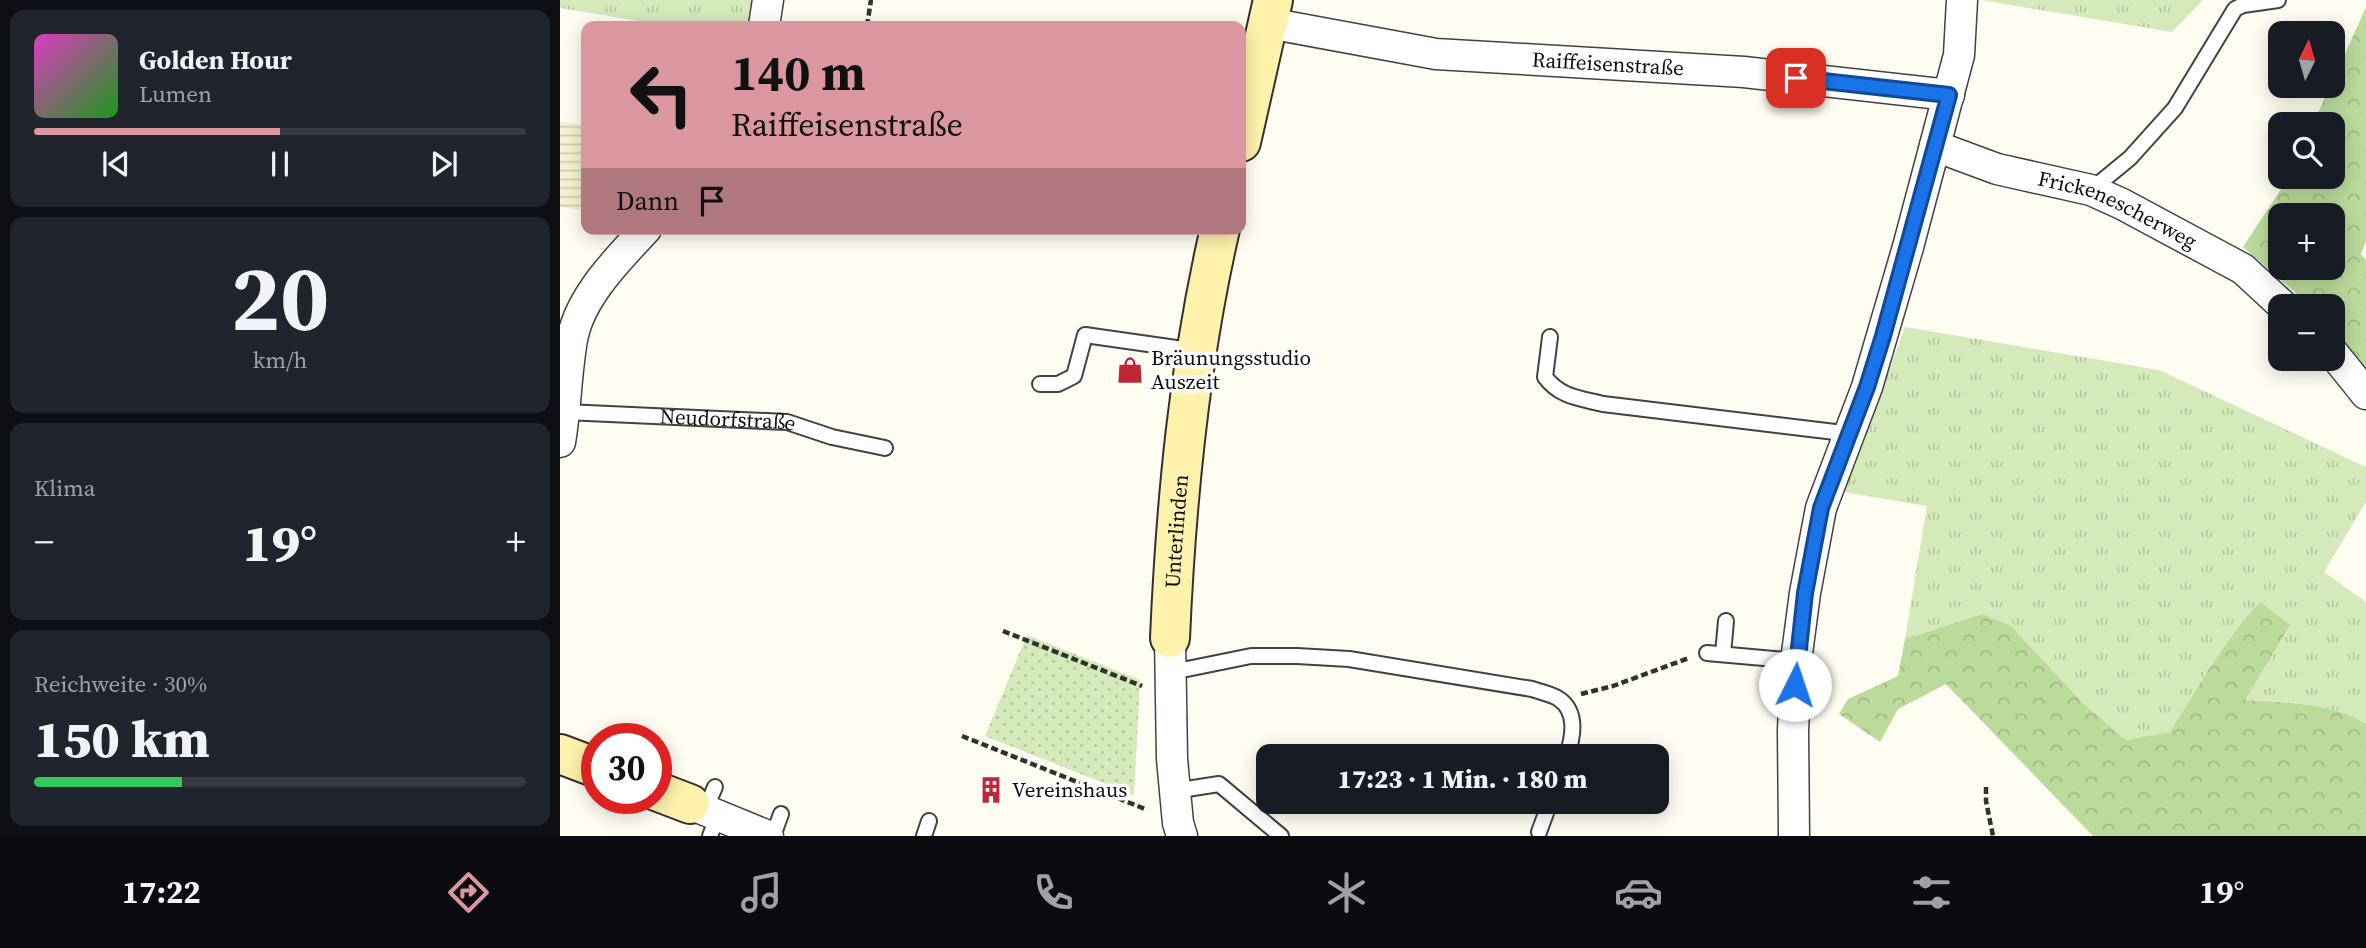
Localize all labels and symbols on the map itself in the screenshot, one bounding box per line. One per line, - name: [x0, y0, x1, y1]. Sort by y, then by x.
- north arrow: [2268, 21, 2345, 98]
- street label: Raiffeisenstraße: [1531, 45, 1685, 82]
- pin: [1766, 48, 1826, 108]
- street label: Frickenescherweg: [2035, 164, 2202, 256]
- place label: Bräunungsstudio Auszeit: [1151, 343, 1311, 396]
- shop icon: Bräunungsstudio Auszeit: [1115, 355, 1145, 385]
- street label: Neudorfstraße: [659, 401, 800, 438]
- street label: Unterlinden: [1158, 473, 1195, 589]
- position arrow: [1758, 648, 1832, 722]
- speed limit sign: 30: [581, 723, 672, 814]
- building icon: Vereinshaus: [976, 775, 1006, 805]
- place label: Vereinshaus: [1012, 775, 1127, 804]

